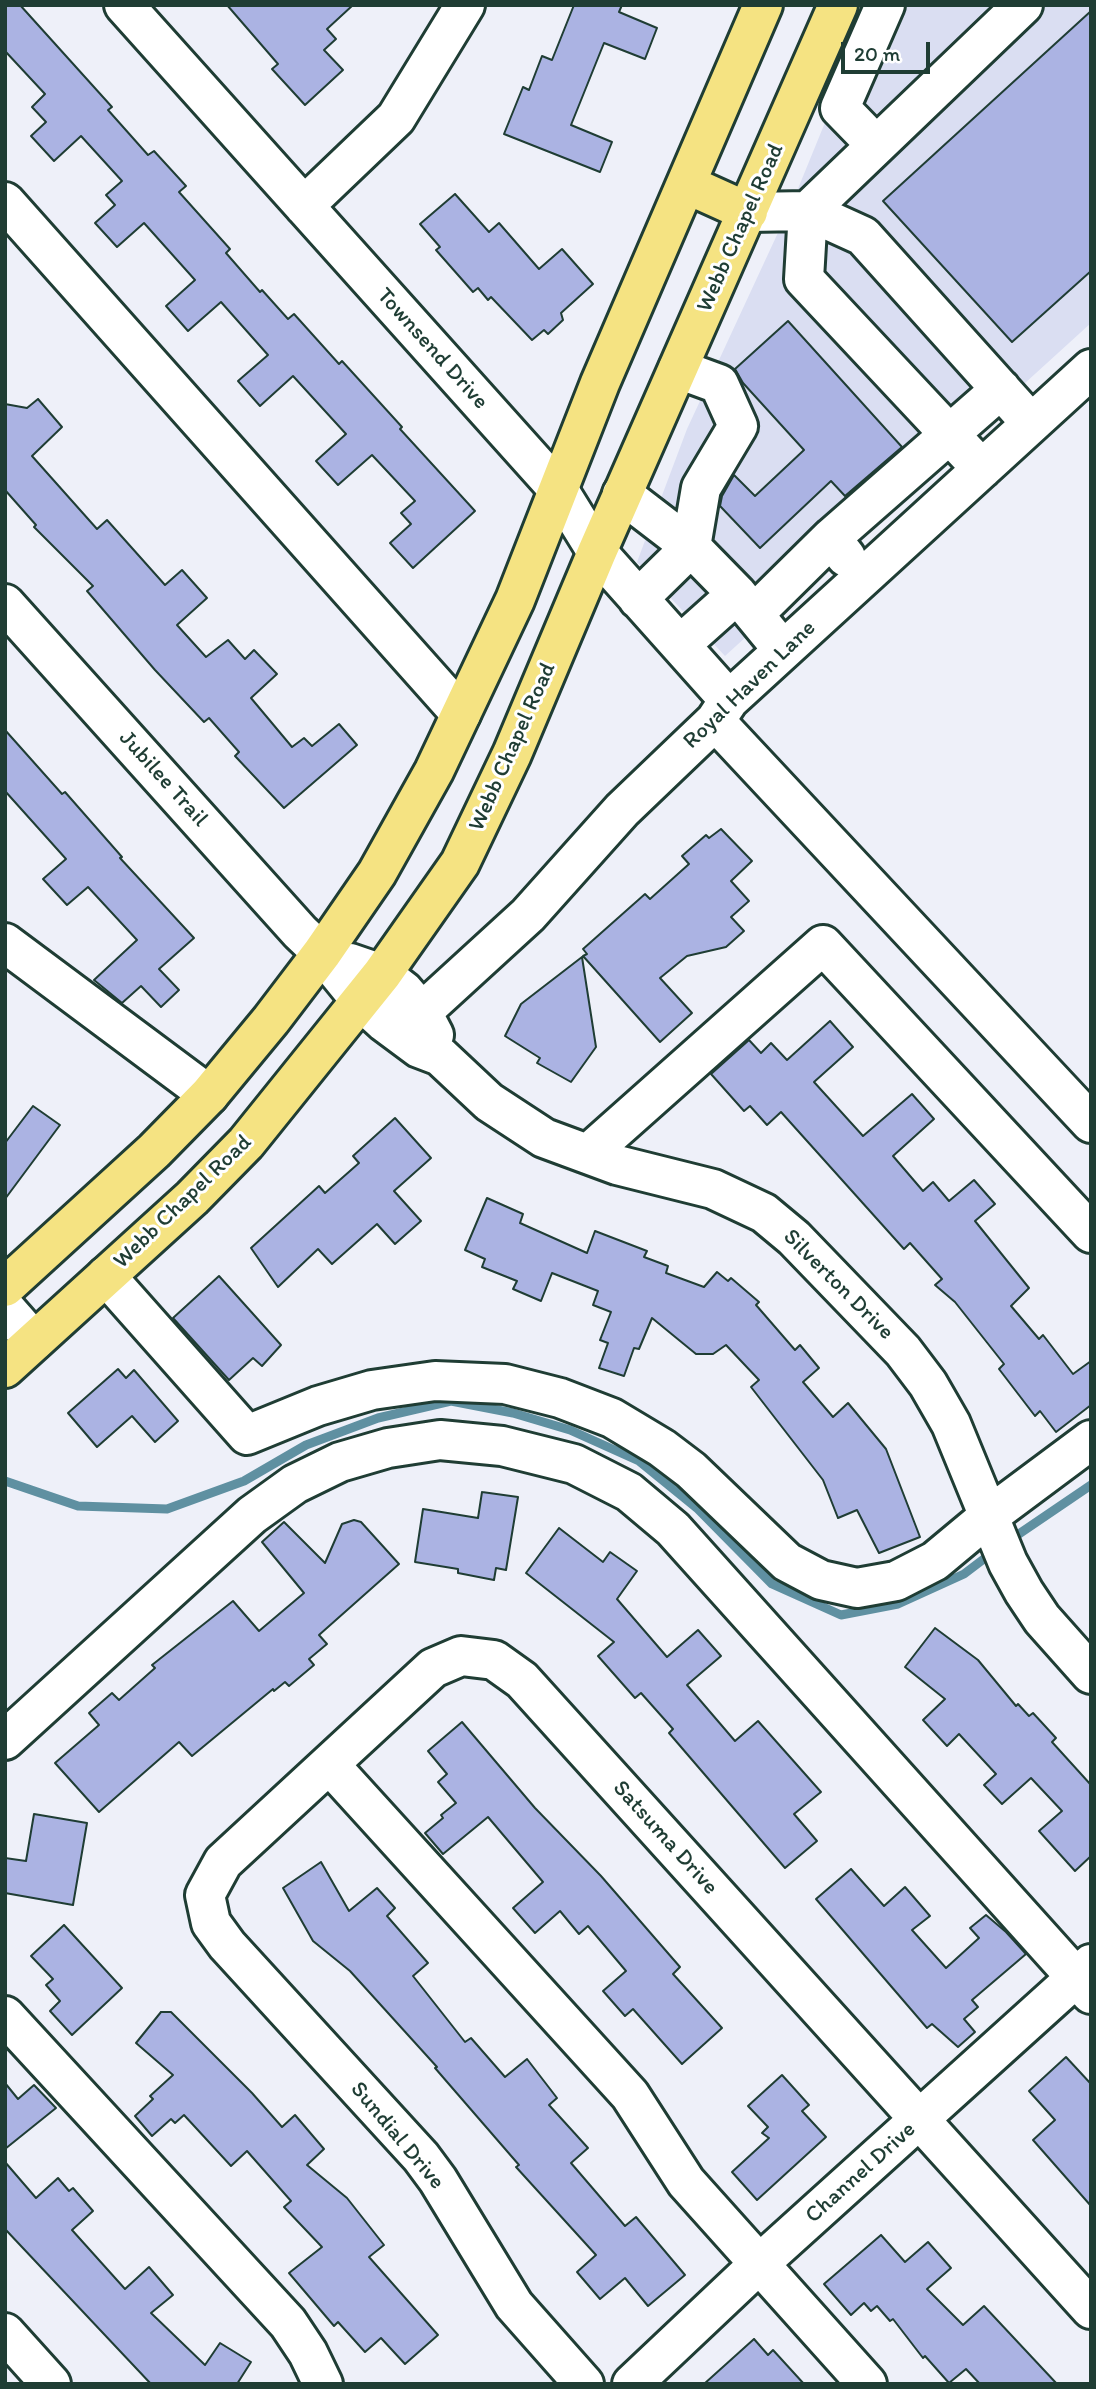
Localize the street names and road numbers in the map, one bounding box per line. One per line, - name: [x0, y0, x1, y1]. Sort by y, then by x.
- street label: Webb Chapel Road: [691, 139, 791, 317]
- street label: Townsend Drive: [370, 283, 494, 415]
- street label: Royal Haven Lane: [678, 615, 822, 755]
- street label: Webb Chapel Road: [463, 658, 563, 836]
- street label: Jubilee Trail: [113, 725, 213, 833]
- street label: Webb Chapel Road: [108, 1129, 258, 1275]
- street label: Silverton Drive: [777, 1224, 899, 1346]
- street label: Satsuma Drive: [606, 1775, 724, 1901]
- street label: Sundial Drive: [344, 2076, 450, 2196]
- street label: Channel Drive: [800, 2116, 922, 2230]

